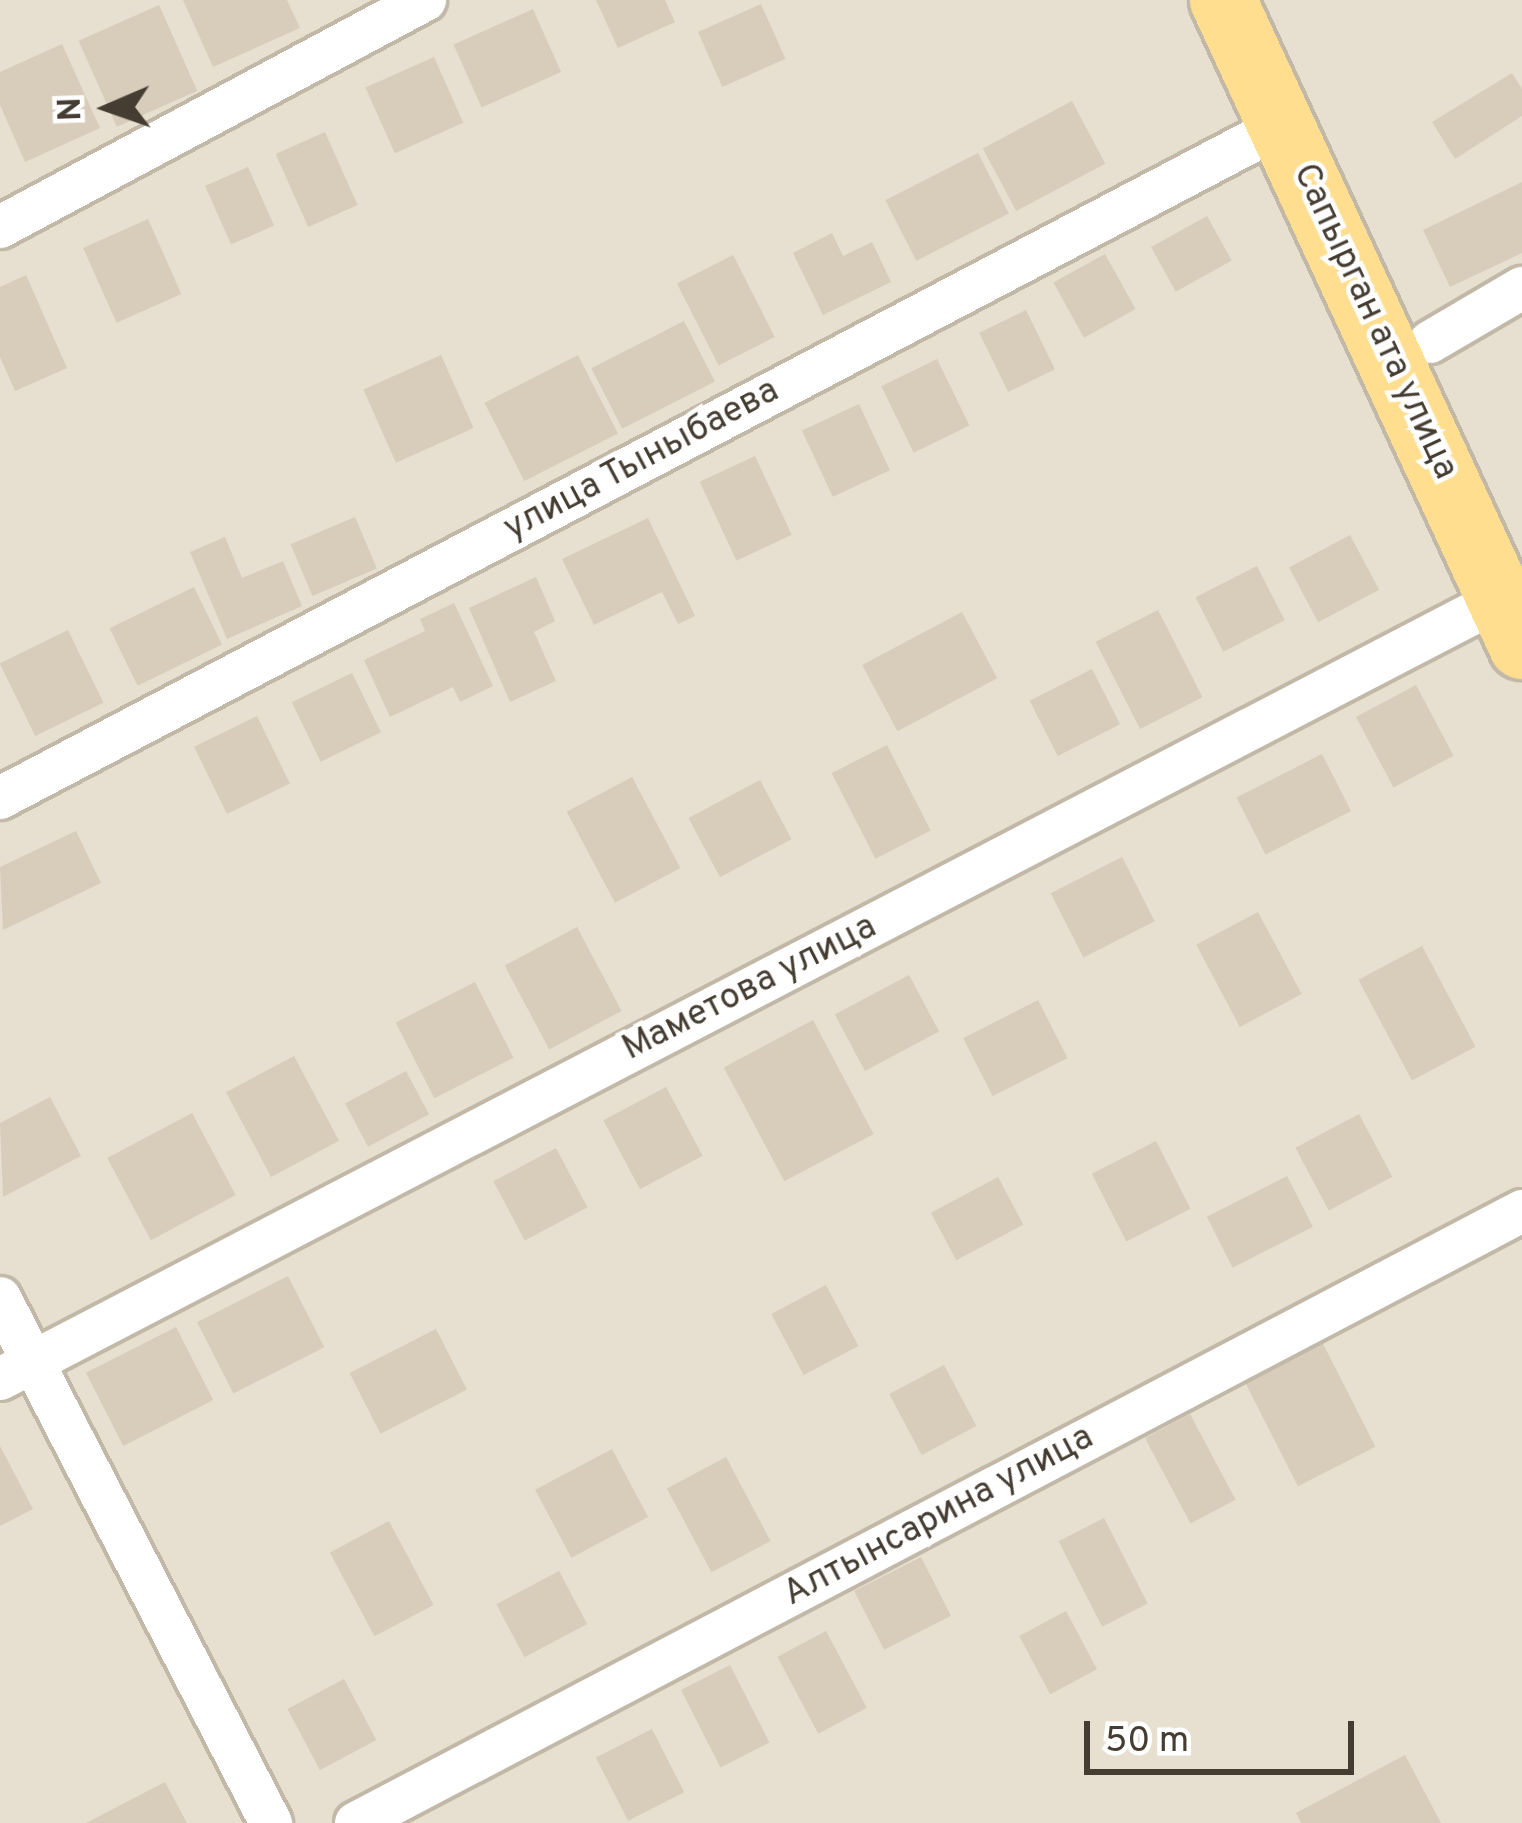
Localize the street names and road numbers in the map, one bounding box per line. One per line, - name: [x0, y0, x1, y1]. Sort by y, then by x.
- street label: Сапырган ата улица: [1282, 157, 1466, 487]
- street label: улица Тыныбаева: [496, 370, 788, 552]
- street label: Маметова улица: [616, 906, 884, 1072]
- street label: Алтынсарина улица: [777, 1417, 1101, 1617]

